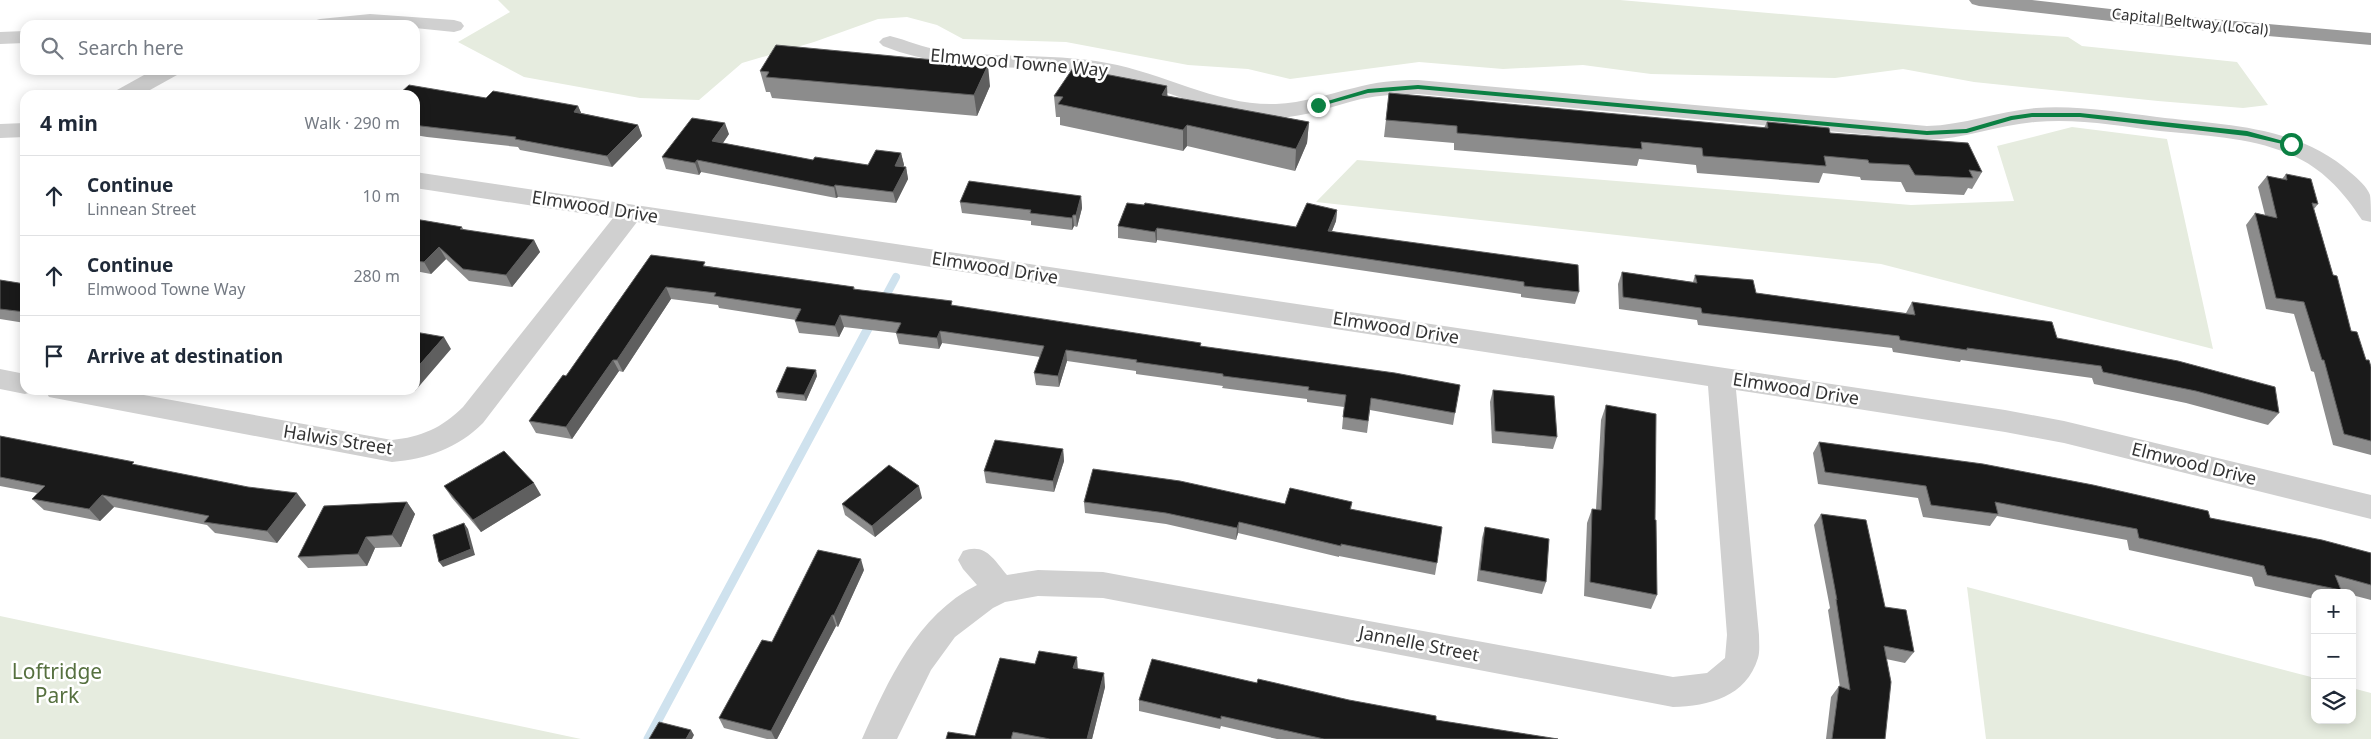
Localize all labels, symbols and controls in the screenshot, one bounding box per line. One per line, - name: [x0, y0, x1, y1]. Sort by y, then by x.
- street label: Capital Beltway (Local): [2111, 3, 2269, 39]
- search box: [20, 20, 420, 75]
- icon: search: [38, 34, 66, 62]
- text: Search here: [78, 35, 184, 61]
- street label: Elmwood Towne Way: [929, 42, 1110, 82]
- route end: [1307, 94, 1330, 117]
- text: 4 min: [40, 109, 98, 137]
- text: Walk · 290 m: [305, 112, 400, 134]
- route start: [2280, 133, 2303, 156]
- text: Continue: [87, 172, 173, 198]
- icon: ahead: [40, 182, 68, 210]
- street label: Elmwood Drive: [530, 184, 660, 228]
- text: 10 m: [363, 185, 400, 207]
- text: Linnean Street: [87, 198, 196, 220]
- street label: Elmwood Drive: [930, 245, 1060, 289]
- text: Continue: [87, 252, 173, 278]
- icon: ahead: [40, 262, 68, 290]
- text: 280 m: [353, 265, 400, 287]
- text: Elmwood Towne Way: [87, 278, 245, 300]
- street label: Elmwood Drive: [1331, 305, 1461, 349]
- icon: arrive: [40, 342, 68, 370]
- text: Arrive at destination: [87, 343, 283, 369]
- street label: Elmwood Drive: [1731, 366, 1861, 410]
- street label: Halwis Street: [282, 419, 395, 460]
- street label: Elmwood Drive: [2129, 436, 2259, 490]
- map controls: [2311, 589, 2356, 724]
- button: +: [2311, 589, 2356, 634]
- street label: Jannelle Street: [1355, 619, 1482, 667]
- button: −: [2311, 634, 2356, 679]
- park label: Loftridge Park: [12, 657, 102, 709]
- button: layers: [2311, 679, 2356, 724]

